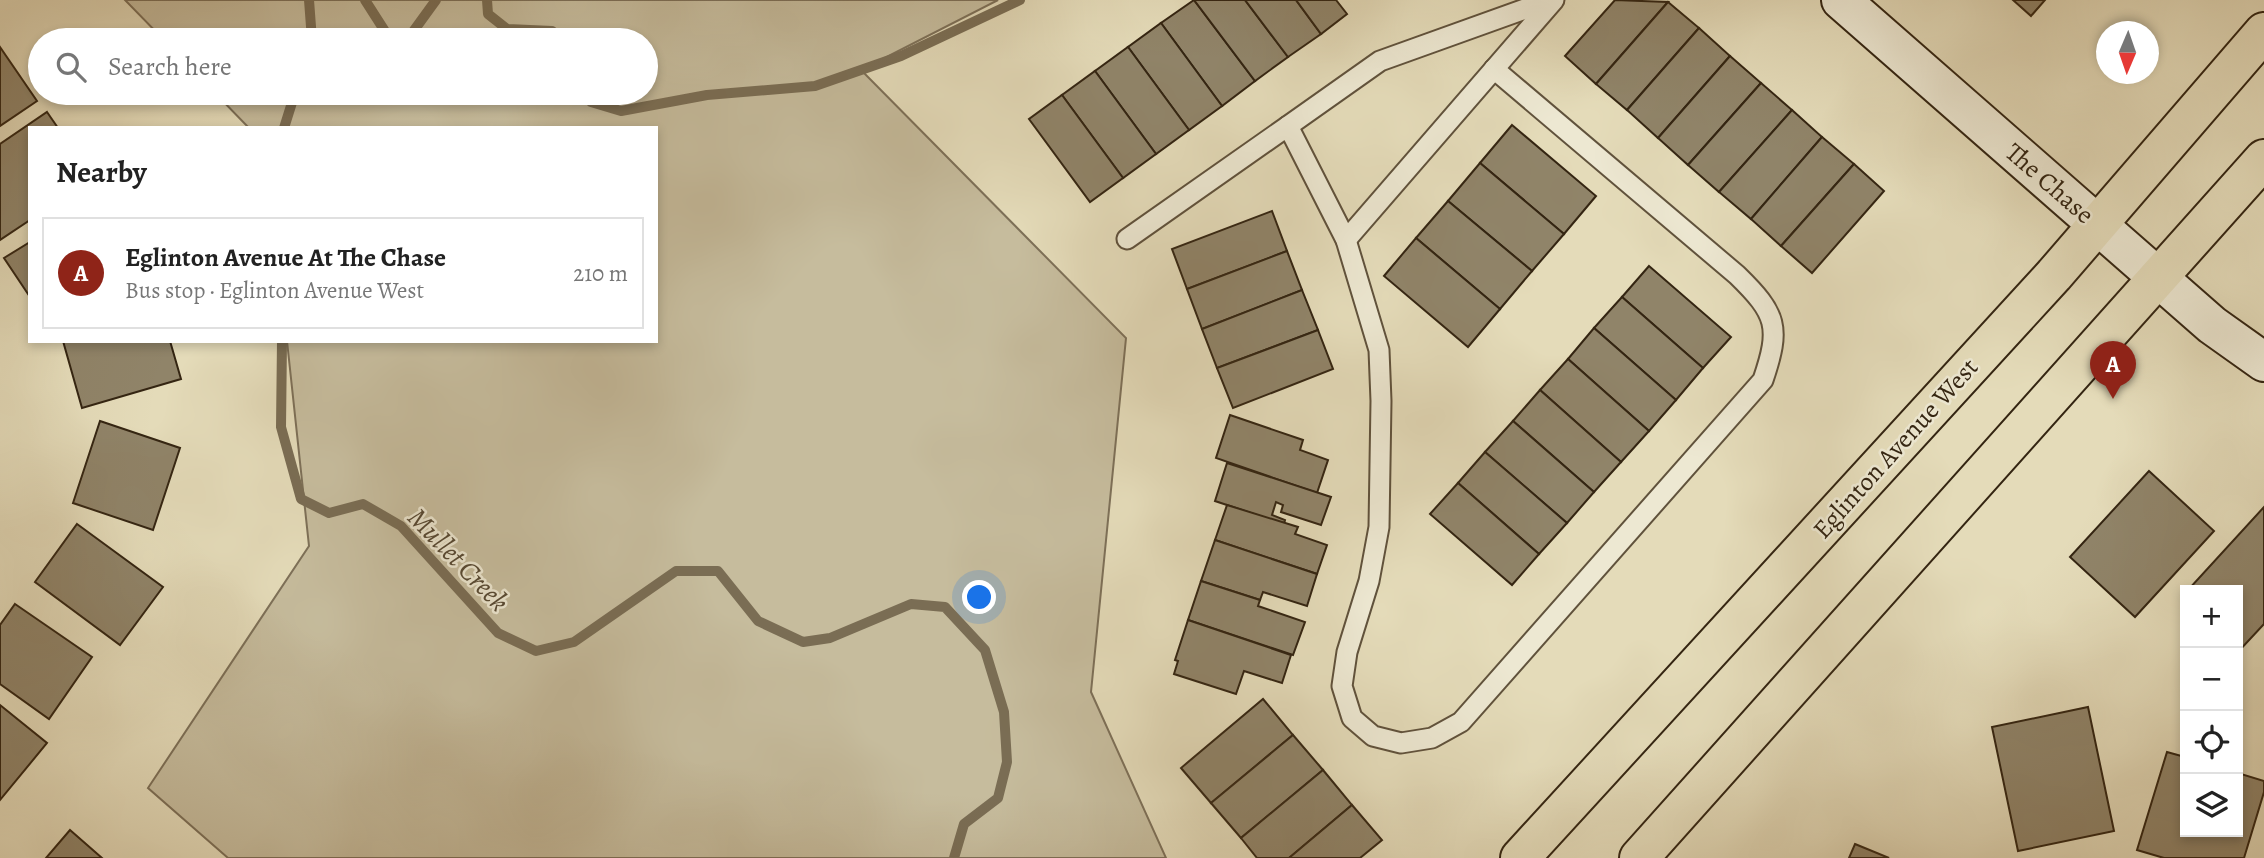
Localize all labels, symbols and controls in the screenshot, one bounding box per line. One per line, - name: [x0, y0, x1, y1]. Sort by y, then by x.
- north arrow: [2096, 21, 2159, 84]
- search box: [28, 28, 658, 105]
- icon: search: [52, 48, 90, 86]
- text: Search here: [108, 49, 232, 84]
- street label: The Chase: [1998, 135, 2102, 232]
- text: Nearby: [56, 152, 147, 192]
- text: Eglinton Avenue At The Chase: [125, 240, 446, 275]
- text: A: [74, 258, 88, 289]
- text: 210 m: [573, 258, 628, 289]
- text: Bus stop · Eglinton Avenue West: [125, 275, 424, 306]
- pin: A: [2090, 341, 2136, 399]
- street label: Eglinton Avenue West: [1805, 350, 1986, 546]
- water label: Mullet Creek: [399, 499, 517, 620]
- your location: [962, 580, 996, 614]
- map controls: [2180, 585, 2243, 837]
- button: +: [2180, 585, 2243, 648]
- button: −: [2180, 648, 2243, 711]
- button: locate: [2180, 711, 2243, 774]
- button: layers: [2180, 774, 2243, 837]

